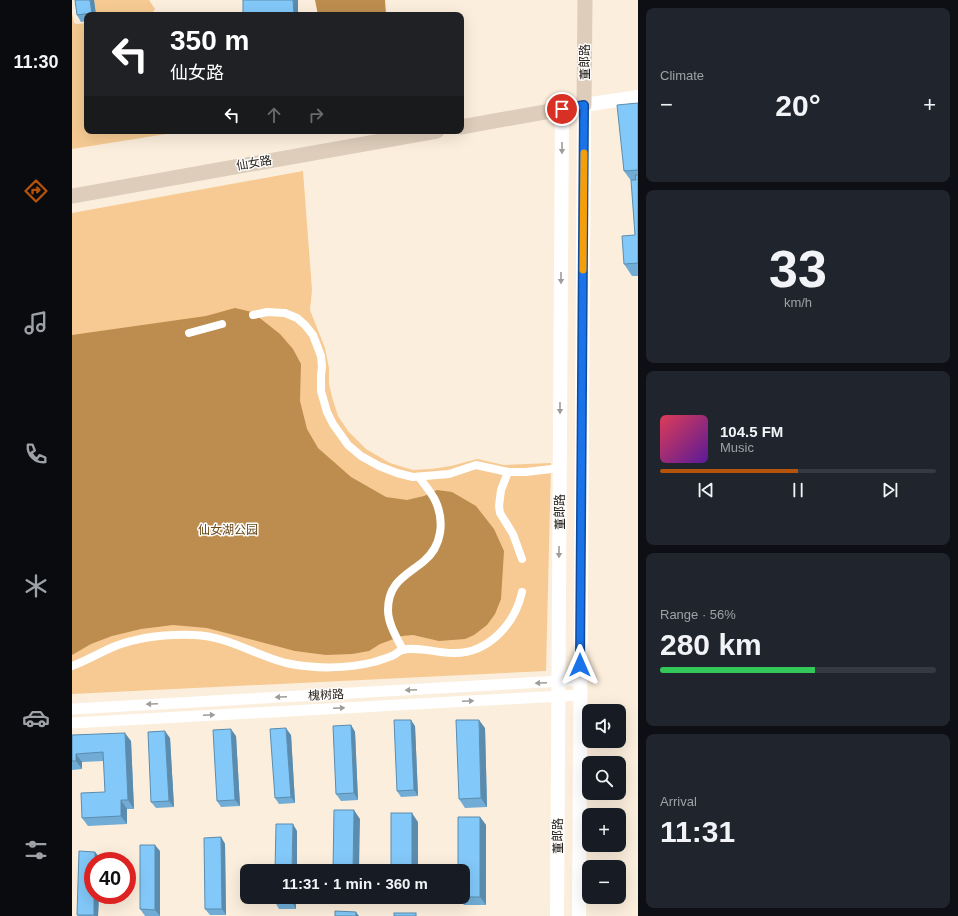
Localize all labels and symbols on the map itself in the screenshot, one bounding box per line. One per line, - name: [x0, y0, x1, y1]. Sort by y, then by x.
- street label: 董郎路: [578, 44, 592, 80]
- pin: [545, 92, 579, 126]
- one-way arrow: [559, 142, 565, 155]
- street label: 仙女路: [235, 153, 273, 173]
- one-way arrow: [558, 272, 564, 285]
- one-way arrow: [557, 402, 563, 415]
- street label: 董郎路: [553, 494, 567, 530]
- park label: 仙女湖公园: [198, 523, 258, 537]
- one-way arrow: [556, 546, 563, 558]
- position arrow: [559, 644, 601, 686]
- one-way arrow: [535, 679, 547, 686]
- one-way arrow: [405, 686, 417, 693]
- street label: 槐树路: [308, 687, 344, 703]
- one-way arrow: [274, 694, 287, 700]
- one-way arrow: [462, 698, 475, 704]
- one-way arrow: [146, 701, 158, 708]
- one-way arrow: [333, 705, 345, 712]
- one-way arrow: [203, 712, 215, 719]
- street label: 董郎路: [551, 818, 565, 854]
- speed limit sign: 40: [84, 852, 136, 904]

